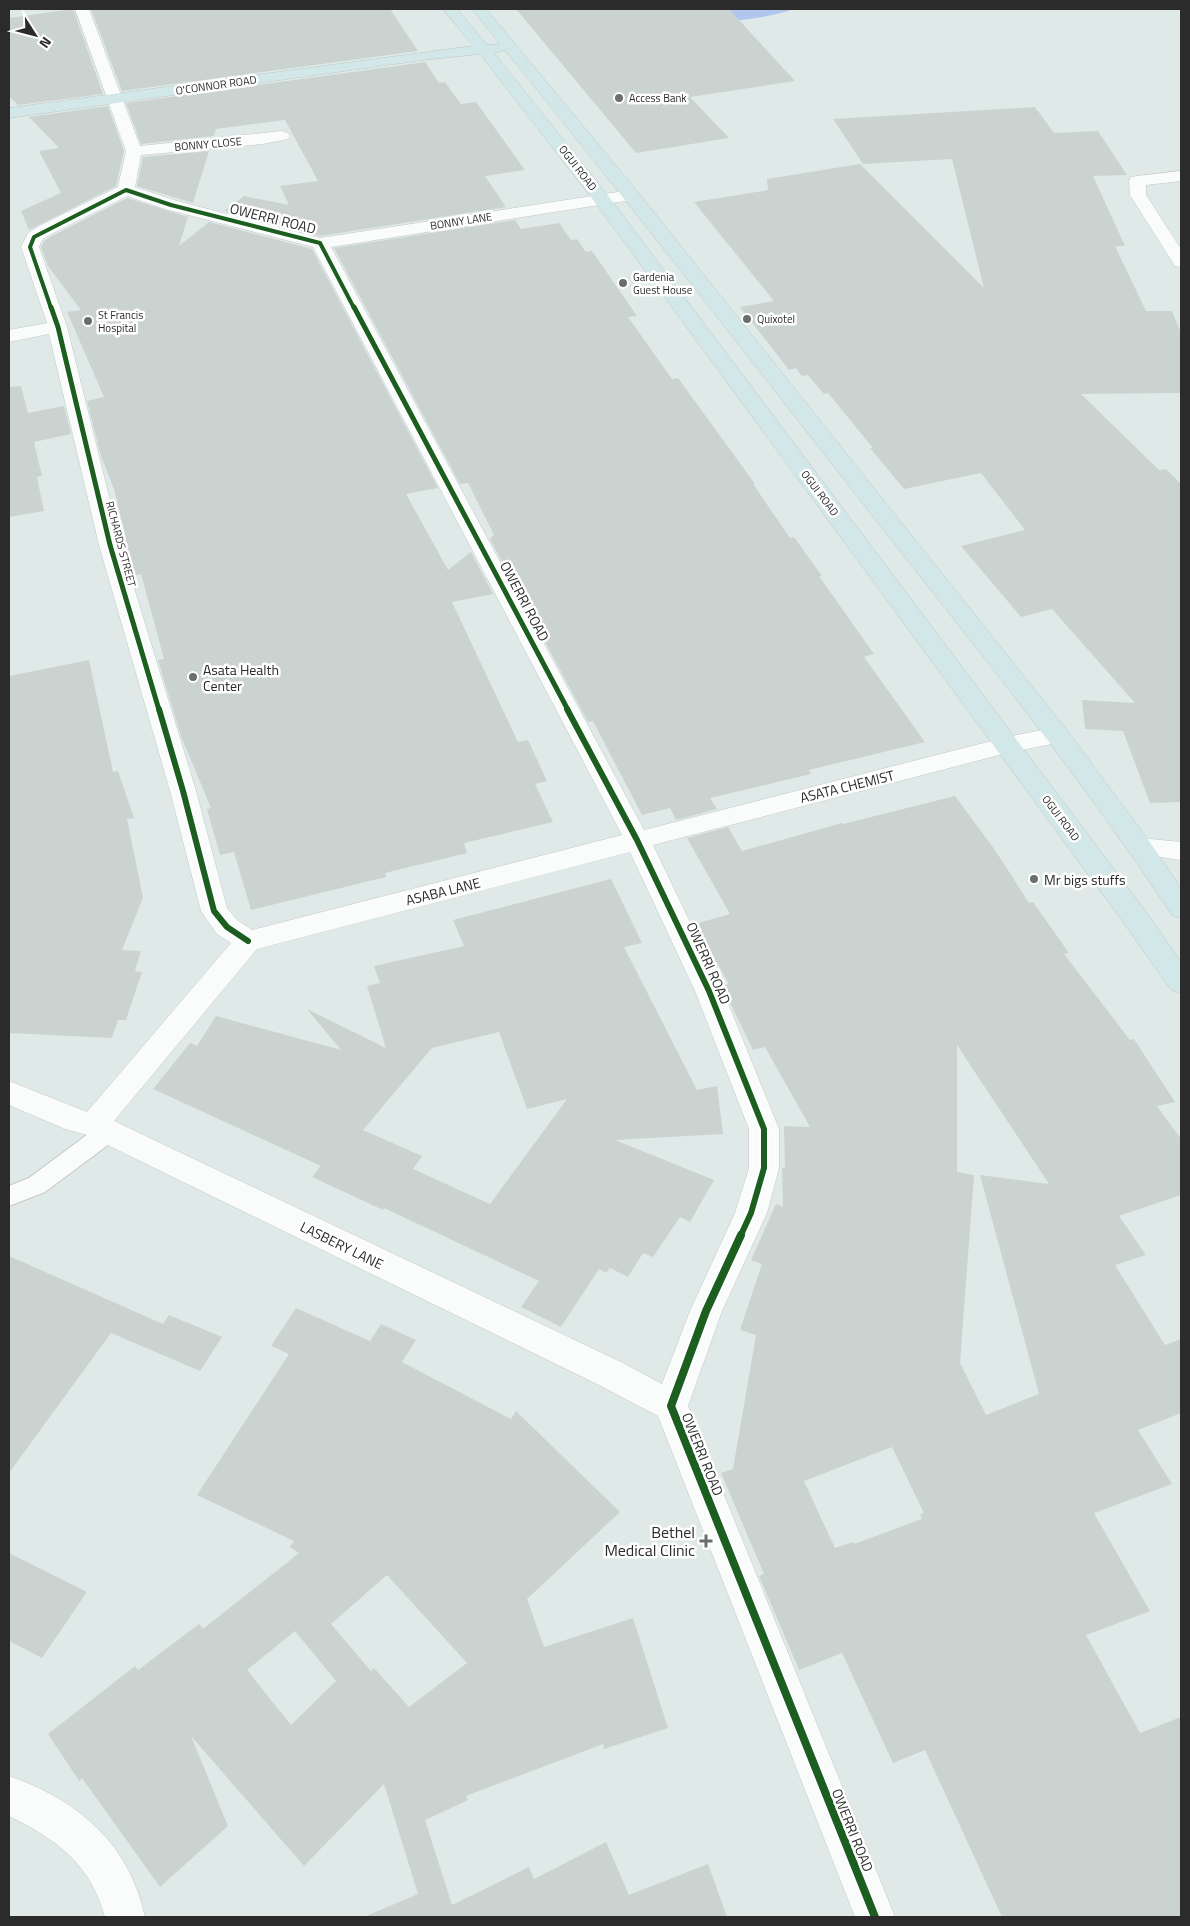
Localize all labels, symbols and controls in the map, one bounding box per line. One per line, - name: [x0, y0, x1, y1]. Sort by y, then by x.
- north arrow: [10, 10, 60, 60]
- text: N: [35, 33, 57, 53]
- street label: O'CONNOR ROAD: [175, 71, 257, 99]
- place label: Access Bank: [629, 90, 687, 106]
- marker: Access Bank: [613, 92, 625, 104]
- street label: BONNY CLOSE: [174, 133, 242, 155]
- street label: OGUI ROAD: [555, 142, 601, 194]
- street label: OWERRI ROAD: [228, 197, 318, 239]
- street label: BONNY LANE: [429, 208, 493, 234]
- place label: Gardenia Guest House: [633, 269, 693, 298]
- marker: Gardenia Guest House: [617, 277, 629, 289]
- place label: St Francis Hospital: [98, 307, 143, 336]
- place label: Quixotel: [757, 311, 795, 327]
- marker: Quixotel: [741, 313, 753, 325]
- marker: St Francis Hospital: [82, 315, 94, 327]
- street label: OGUI ROAD: [797, 467, 843, 519]
- street label: RICHARDS STREET: [102, 499, 140, 589]
- street label: OWERRI ROAD: [495, 557, 555, 645]
- place label: Asata Health Center: [203, 659, 279, 696]
- marker: Asata Health Center: [187, 671, 199, 683]
- street label: ASATA CHEMIST: [798, 764, 897, 808]
- street label: OGUI ROAD: [1038, 792, 1084, 844]
- place label: Mr bigs stuffs: [1044, 869, 1126, 890]
- street label: ASABA LANE: [403, 872, 483, 910]
- marker: Mr bigs stuffs: [1028, 873, 1040, 885]
- street label: OWERRI ROAD: [681, 918, 737, 1008]
- street label: LASBERY LANE: [297, 1216, 387, 1274]
- street label: OWERRI ROAD: [677, 1409, 729, 1499]
- place label: Bethel Medical Clinic: [604, 1520, 695, 1562]
- marker: Bethel Medical Clinic: [699, 1534, 713, 1548]
- street label: OWERRI ROAD: [827, 1785, 879, 1875]

